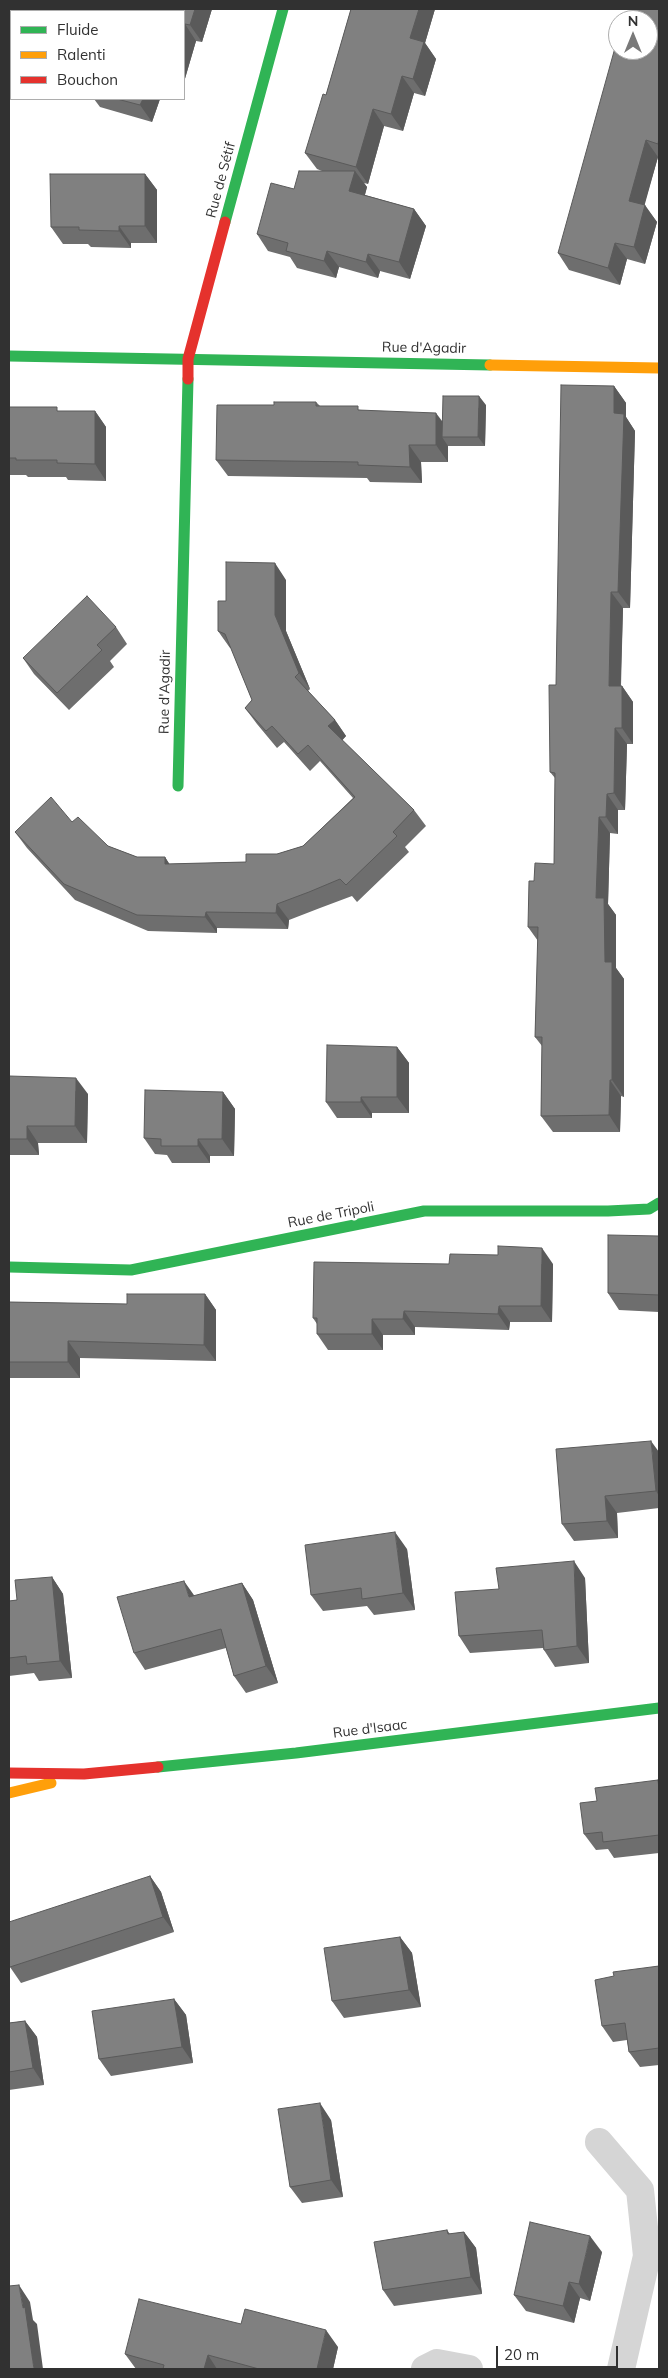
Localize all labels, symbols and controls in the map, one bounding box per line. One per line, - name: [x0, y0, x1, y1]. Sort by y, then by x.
- legend: [10, 10, 185, 100]
- north arrow: [608, 10, 658, 60]
- text: N: [628, 12, 638, 30]
- text: Fluide: [57, 20, 98, 39]
- text: Ralenti: [57, 45, 106, 64]
- text: Bouchon: [57, 70, 118, 89]
- street label: Rue de Sétif: [203, 140, 239, 220]
- street label: Rue d'Agadir: [382, 339, 466, 357]
- street label: Rue d'Agadir: [156, 650, 174, 734]
- street label: Rue de Tripoli: [286, 1198, 376, 1232]
- street label: Rue d'Isaac: [332, 1716, 408, 1742]
- scale bar: [498, 2336, 620, 2368]
- text: 20 m: [504, 2345, 539, 2364]

